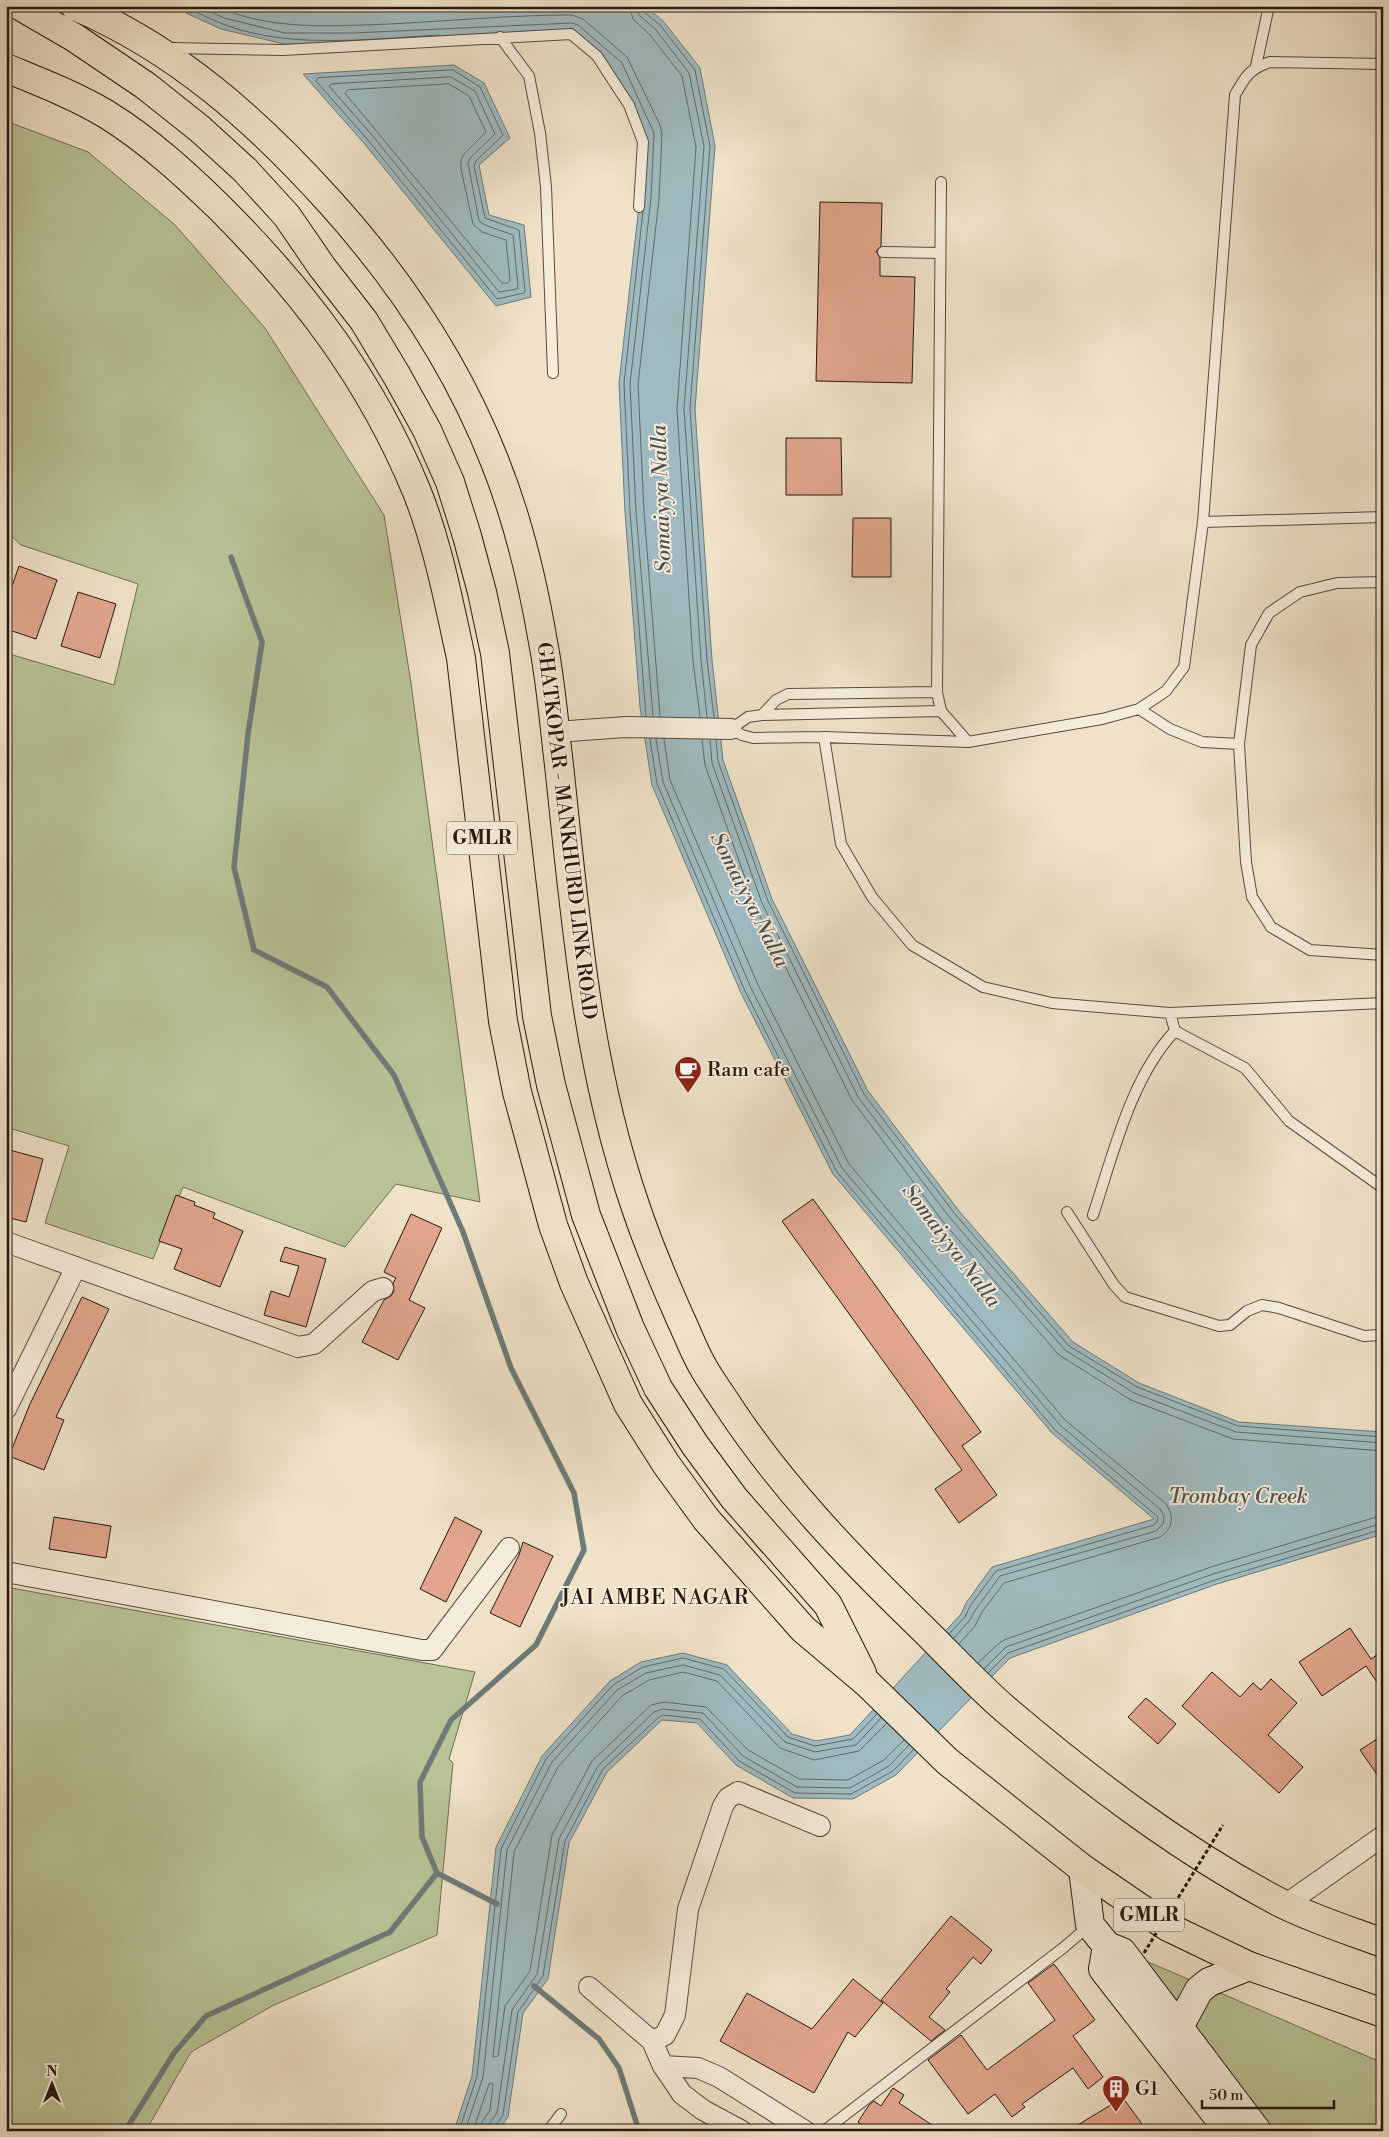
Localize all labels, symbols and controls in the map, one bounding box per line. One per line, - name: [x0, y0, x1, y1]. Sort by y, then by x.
- water label: Somaiyya Nalla: [646, 424, 678, 574]
- street label: GHATKOPAR - MANKHURD LINK ROAD: [530, 641, 602, 1021]
- road number: GMLR: [447, 821, 517, 854]
- water label: Somaiyya Nalla: [704, 828, 794, 972]
- cafe icon: Ram cafe: [673, 1055, 703, 1094]
- place label: Ram cafe: [707, 1058, 790, 1083]
- water label: Somaiyya Nalla: [896, 1179, 1006, 1313]
- water label: Trombay Creek: [1168, 1484, 1308, 1510]
- district label: JAI AMBE NAGAR: [560, 1585, 749, 1611]
- road number: GMLR: [1114, 1898, 1184, 1932]
- north arrow: [28, 2060, 78, 2110]
- text: N: [46, 2063, 58, 2081]
- building icon: G1: [1101, 2074, 1131, 2113]
- place label: G1: [1135, 2077, 1159, 2102]
- scale bar: [1202, 2077, 1334, 2109]
- text: 50 m: [1209, 2086, 1243, 2105]

